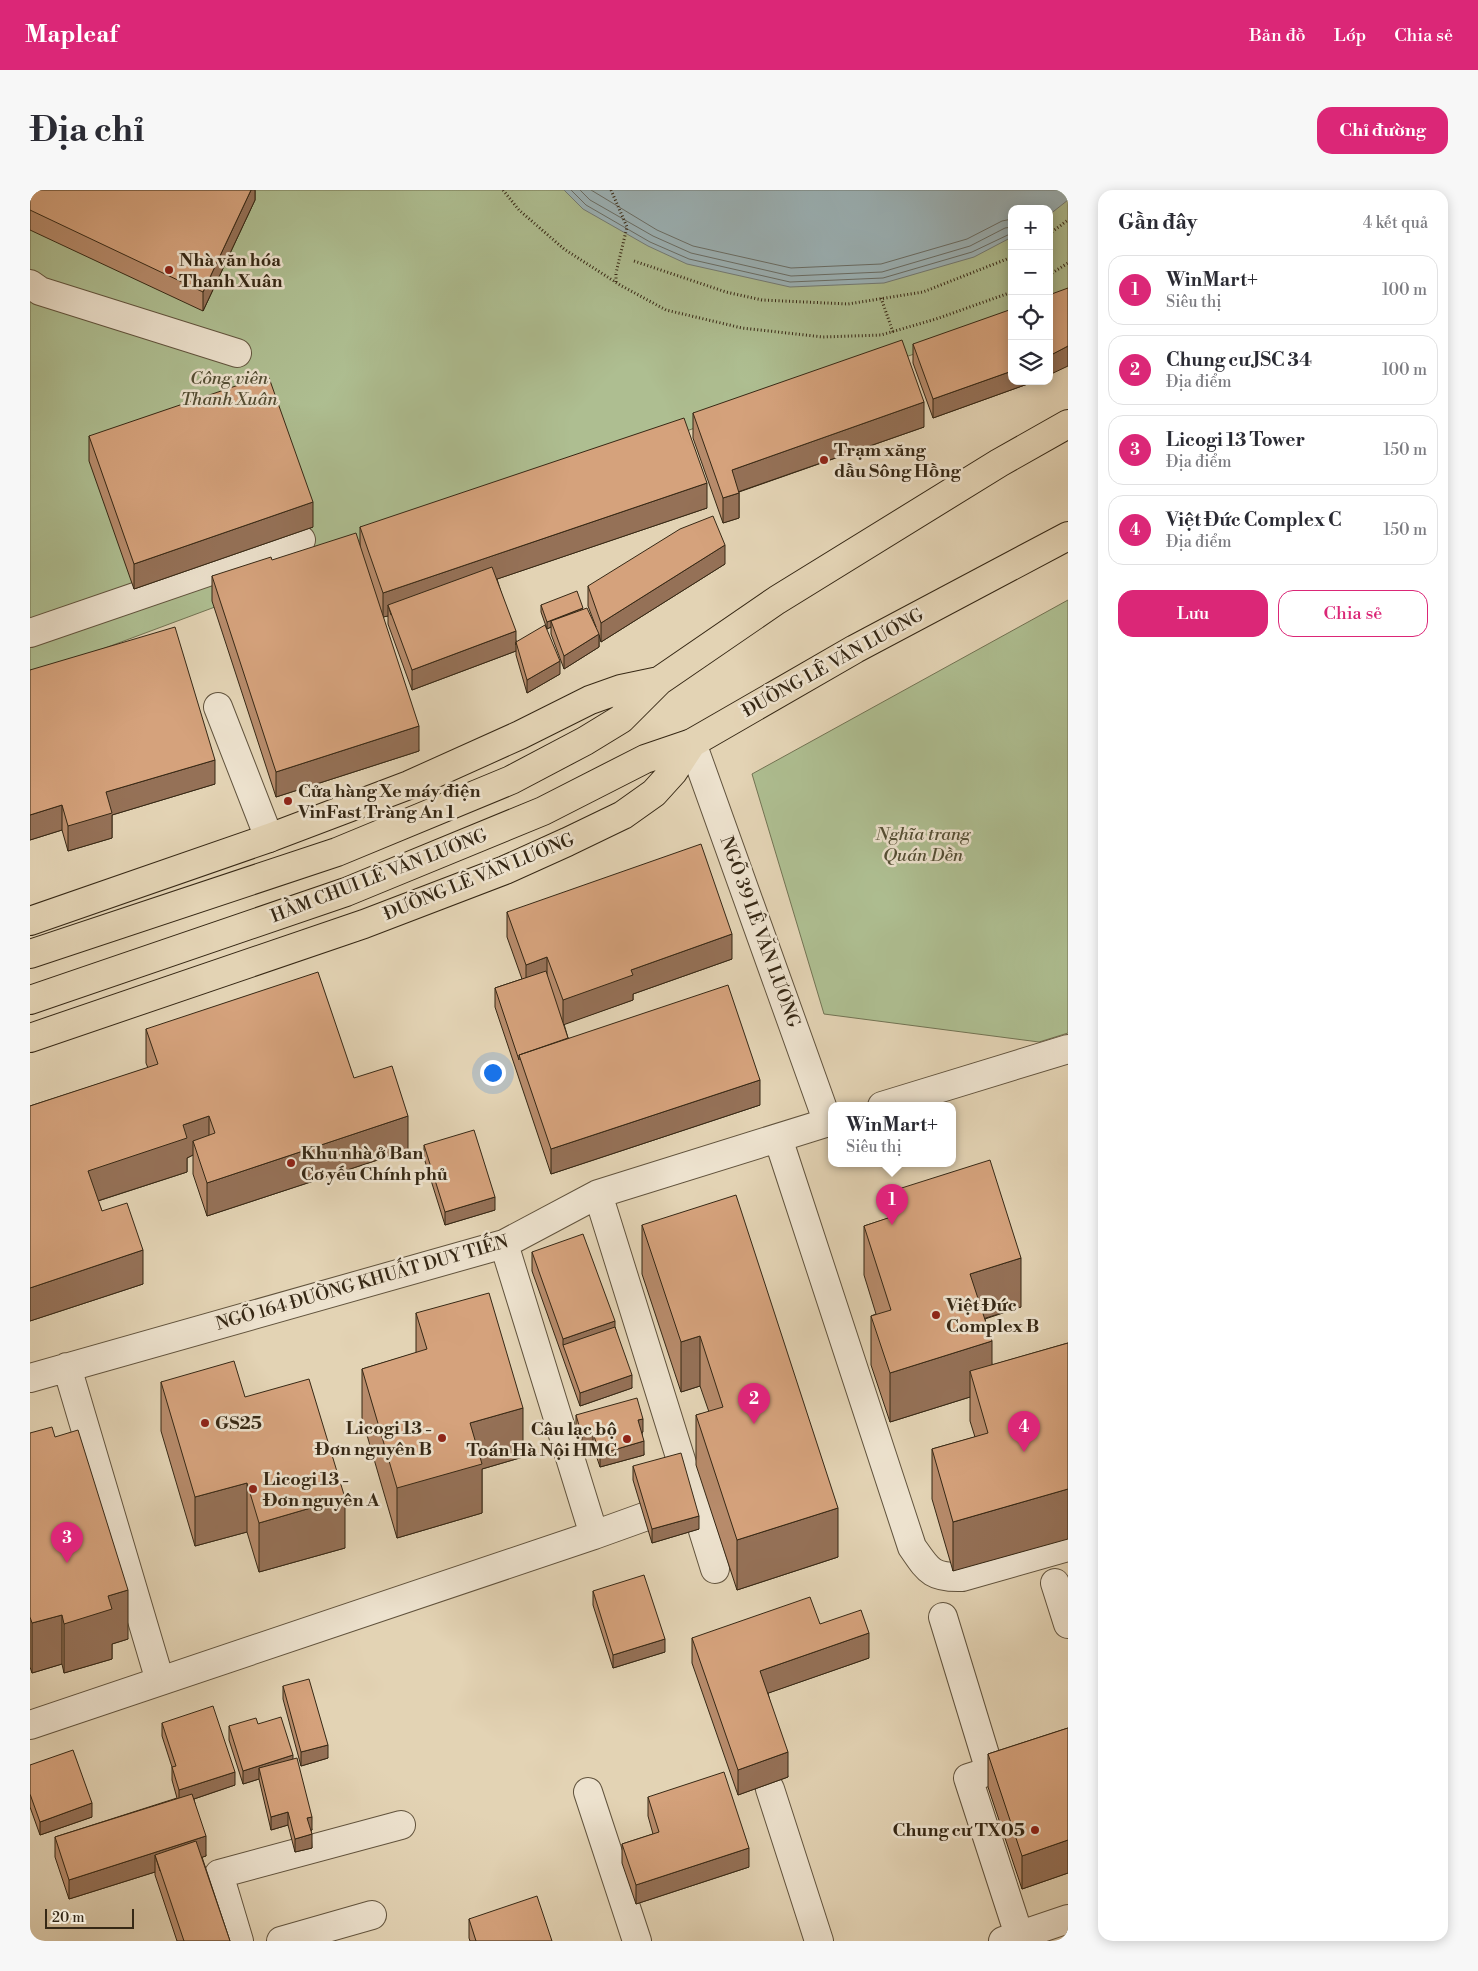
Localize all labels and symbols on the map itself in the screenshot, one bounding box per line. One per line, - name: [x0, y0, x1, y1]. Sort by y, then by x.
- place label: Nhà văn hóa Thanh Xuân: [179, 249, 282, 293]
- marker: Nhà văn hóa Thanh Xuân: [163, 264, 175, 276]
- park label: Công viên Thanh Xuân: [180, 367, 279, 411]
- place label: Trạm xăng dầu Sông Hồng: [834, 439, 961, 483]
- marker: Trạm xăng dầu Sông Hồng: [818, 454, 830, 466]
- street label: ĐƯỜNG LÊ VĂN LƯƠNG: [738, 603, 928, 722]
- place label: Cửa hàng Xe máy điện VinFast Tràng An 1: [297, 780, 480, 824]
- marker: Cửa hàng Xe máy điện VinFast Tràng An 1: [282, 795, 294, 807]
- street label: HẦM CHUI LÊ VĂN LƯƠNG: [267, 822, 491, 928]
- park label: Nghĩa trang Quán Dền: [875, 823, 971, 867]
- street label: ĐƯỜNG LÊ VĂN LƯƠNG: [380, 828, 578, 926]
- street label: NGÕ 39 LÊ VĂN LƯƠNG: [715, 833, 807, 1031]
- your location: [480, 1060, 506, 1086]
- place label: Khu nhà ở Ban Cơ yếu Chính phủ: [301, 1142, 448, 1186]
- marker: Khu nhà ở Ban Cơ yếu Chính phủ: [285, 1157, 297, 1169]
- pin: 1: [876, 1184, 908, 1225]
- street label: NGÕ 164 ĐƯỜNG KHUẤT DUY TIẾN: [212, 1228, 512, 1336]
- place label: Việt Đức Complex B: [945, 1294, 1039, 1338]
- marker: Việt Đức Complex B: [930, 1309, 942, 1321]
- pin: 2: [738, 1383, 770, 1424]
- pin: 4: [1008, 1411, 1040, 1452]
- place label: GS25: [215, 1412, 262, 1435]
- marker: GS25: [199, 1417, 211, 1429]
- place label: Licogi 13 - Đơn nguyên B: [314, 1417, 432, 1461]
- place label: Câu lạc bộ Toán Hà Nội HMC: [466, 1418, 617, 1462]
- marker: Licogi 13 - Đơn nguyên B: [436, 1432, 448, 1444]
- marker: Câu lạc bộ Toán Hà Nội HMC: [621, 1433, 633, 1445]
- place label: Licogi 13 - Đơn nguyên A: [262, 1468, 380, 1512]
- marker: Licogi 13 - Đơn nguyên A: [247, 1483, 259, 1495]
- pin: 3: [51, 1522, 83, 1563]
- place label: Chung cư TX05: [892, 1819, 1025, 1842]
- marker: Chung cư TX05: [1029, 1824, 1041, 1836]
- scale bar: [45, 1906, 134, 1929]

